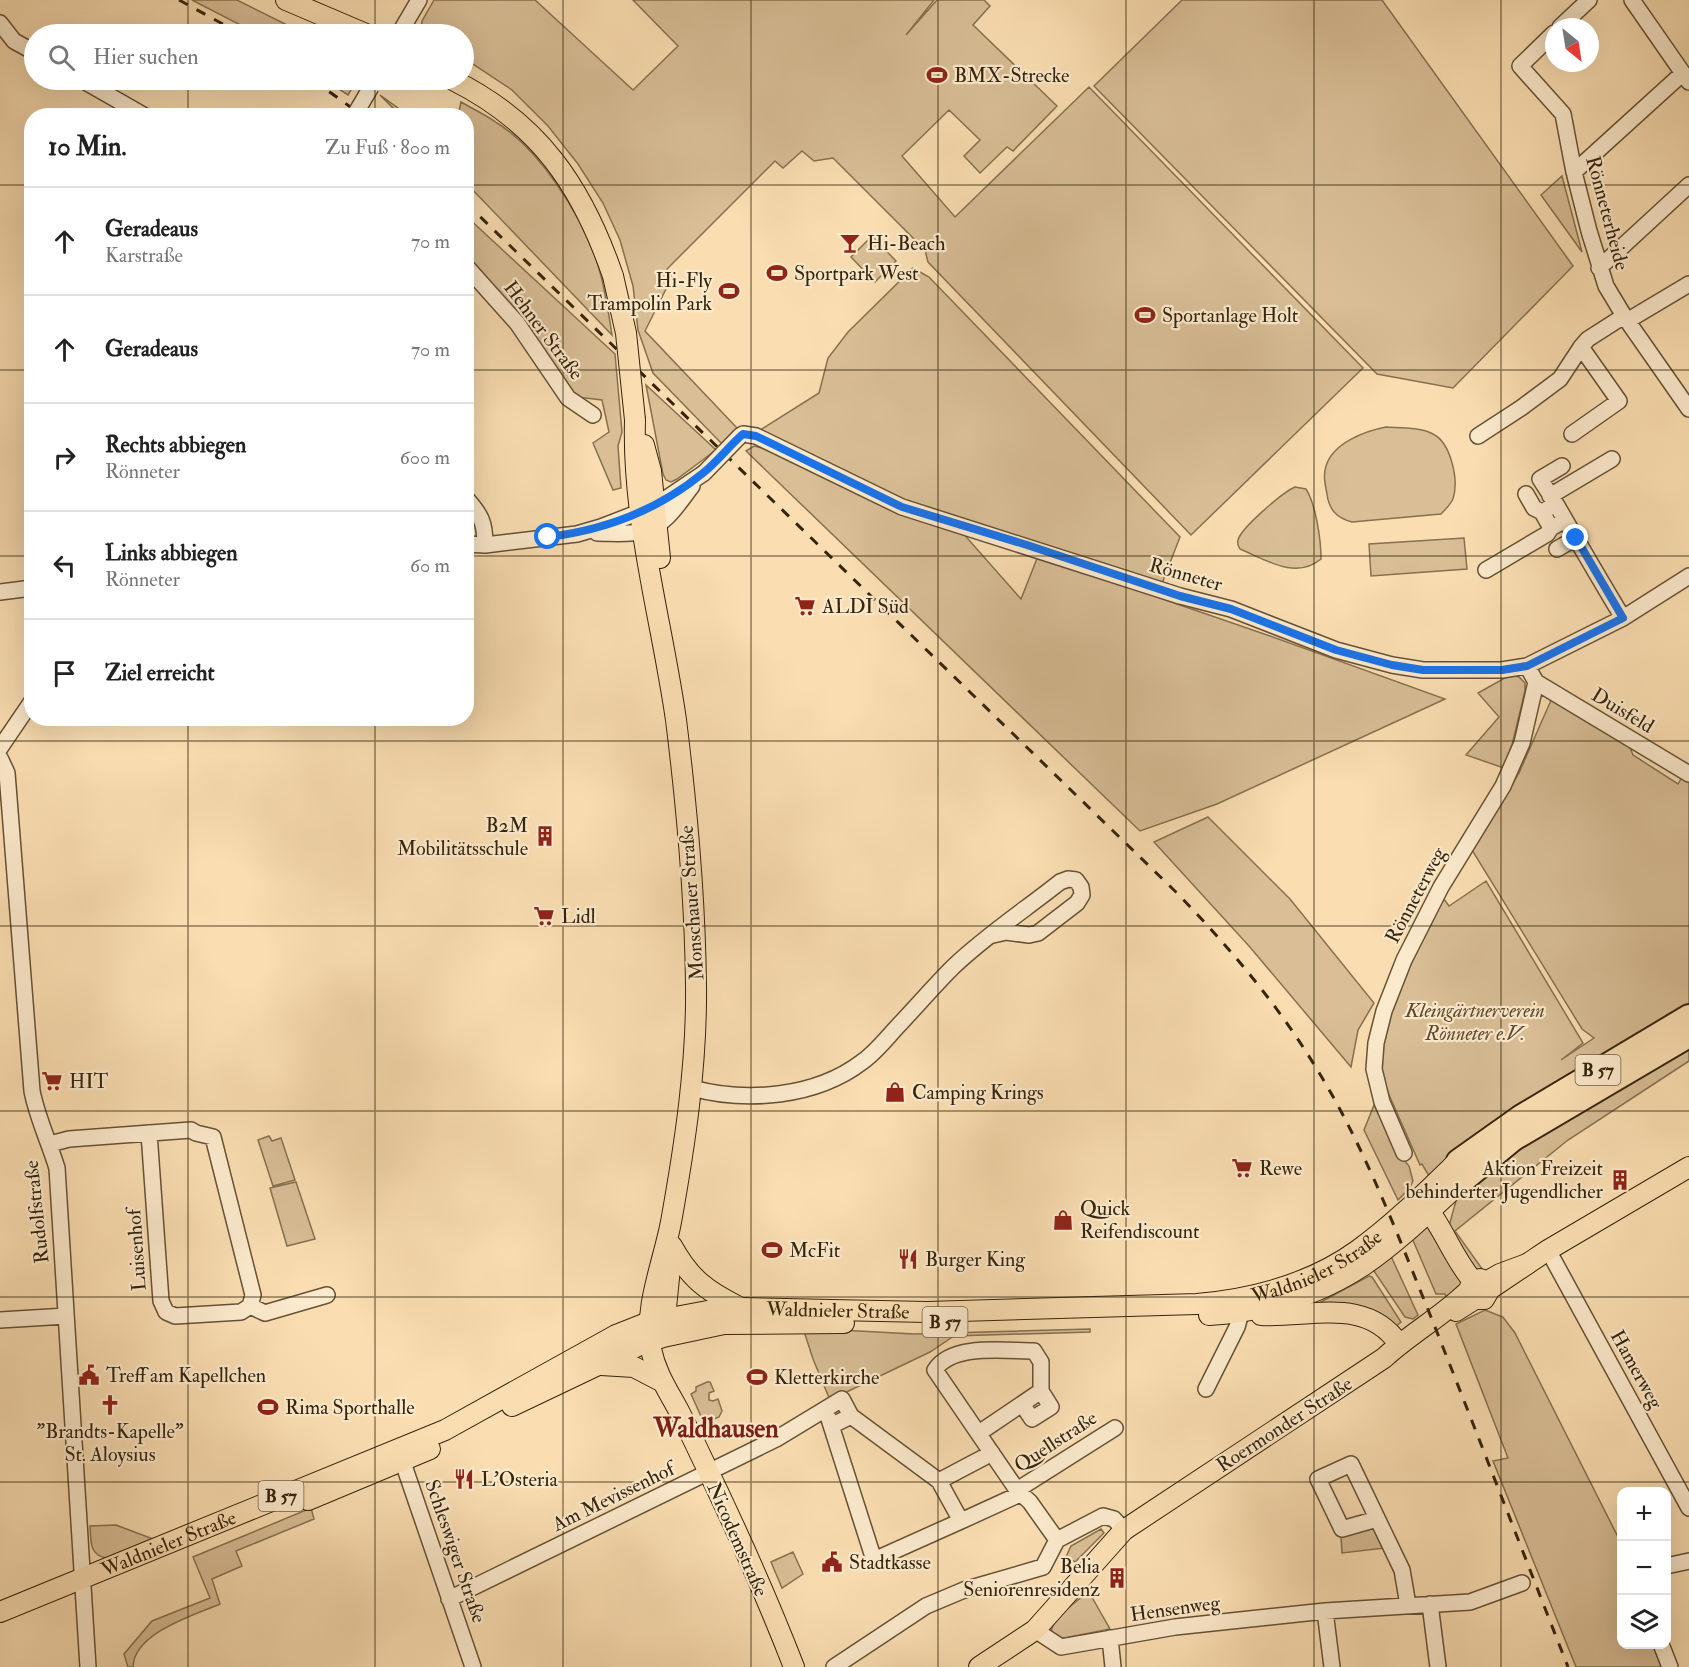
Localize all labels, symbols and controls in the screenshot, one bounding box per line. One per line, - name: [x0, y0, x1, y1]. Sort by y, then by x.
- north arrow: [1545, 18, 1599, 72]
- search box: [24, 24, 474, 90]
- icon: search: [45, 41, 78, 74]
- text: Hier suchen: [93, 43, 199, 71]
- sports icon: BMX-Strecke: [925, 63, 949, 87]
- place label: BMX-Strecke: [954, 63, 1069, 88]
- text: 10 Min.: [48, 131, 126, 163]
- text: Zu Fuß · 800 m: [325, 135, 450, 160]
- street label: Rönneterheide: [1580, 153, 1635, 273]
- text: Geradeaus: [105, 215, 198, 243]
- icon: ahead: [48, 225, 81, 258]
- text: 70 m: [411, 229, 450, 254]
- bar icon: Hi-Beach: [838, 231, 862, 255]
- place label: Hi-Beach: [867, 231, 946, 256]
- text: Karstraße: [105, 243, 183, 268]
- sports icon: Sportpark West: [765, 261, 789, 285]
- place label: Sportpark West: [794, 261, 919, 287]
- place label: Hi-Fly Trampolin Park: [587, 268, 713, 317]
- street label: Hehner Straße: [498, 276, 589, 385]
- sports icon: Hi-Fly Trampolin Park: [717, 279, 741, 303]
- sports icon: Sportanlage Holt: [1133, 303, 1157, 327]
- place label: Sportanlage Holt: [1162, 303, 1299, 329]
- icon: ahead: [48, 333, 81, 366]
- text: Geradeaus: [105, 335, 198, 363]
- text: 70 m: [411, 337, 450, 362]
- text: Rechts abbiegen: [105, 431, 246, 459]
- icon: right: [48, 441, 81, 474]
- text: 600 m: [400, 445, 450, 470]
- text: Rönneter: [105, 459, 180, 484]
- route start: [534, 523, 560, 549]
- route end: [1562, 524, 1588, 550]
- text: Links abbiegen: [105, 539, 238, 567]
- icon: left: [48, 549, 81, 582]
- street label: Rönneter: [1146, 552, 1226, 597]
- text: 60 m: [410, 553, 450, 578]
- text: Rönneter: [105, 567, 180, 592]
- supermarket icon: ALDI Süd: [793, 594, 817, 618]
- place label: ALDI Süd: [821, 594, 909, 619]
- icon: arrive: [48, 657, 81, 690]
- text: Ziel erreicht: [105, 659, 215, 687]
- street label: Duisfeld: [1587, 682, 1659, 739]
- place label: B2M Mobilitätsschule: [397, 813, 528, 861]
- building icon: B2M Mobilitätsschule: [533, 824, 557, 848]
- street label: Monschauer Straße: [674, 825, 709, 981]
- street label: Rönneterweg: [1380, 842, 1452, 948]
- supermarket icon: Lidl: [532, 904, 556, 928]
- place label: Lidl: [561, 904, 596, 929]
- park label: Kleingärtnerverein Rönneter e.V.: [1404, 998, 1545, 1046]
- road number: B 57: [1576, 1055, 1620, 1085]
- supermarket icon: HIT: [40, 1069, 64, 1093]
- place label: HIT: [69, 1069, 108, 1094]
- shop icon: Camping Krings: [883, 1080, 907, 1104]
- place label: Camping Krings: [912, 1080, 1044, 1106]
- supermarket icon: Rewe: [1230, 1156, 1254, 1180]
- place label: Rewe: [1259, 1156, 1302, 1181]
- place label: Aktion Freizeit behinderter Jugendlicher: [1406, 1156, 1604, 1204]
- street label: Rudolfstraße: [19, 1159, 54, 1265]
- building icon: Aktion Freizeit behinderter Jugendlicher: [1608, 1168, 1632, 1192]
- place label: Quick Reifendiscount: [1080, 1196, 1200, 1244]
- street label: Luisenhof: [121, 1205, 152, 1292]
- shop icon: Quick Reifendiscount: [1051, 1208, 1075, 1232]
- street label: Waldnieler Straße: [1248, 1225, 1387, 1309]
- sports icon: McFit: [760, 1238, 784, 1262]
- place label: McFit: [789, 1238, 841, 1263]
- restaurant icon: Burger King: [896, 1247, 920, 1271]
- place label: Burger King: [925, 1247, 1026, 1272]
- street label: Waldnieler Straße: [765, 1297, 910, 1325]
- road number: B 57: [922, 1307, 968, 1337]
- street label: Hamerweg: [1605, 1325, 1669, 1414]
- public building icon: Treff am Kapellchen: [77, 1363, 101, 1387]
- place label: Treff am Kapellchen: [106, 1363, 266, 1389]
- sports icon: Kletterkirche: [745, 1365, 769, 1389]
- place label: Kletterkirche: [774, 1365, 879, 1390]
- street label: Roermonder Straße: [1212, 1371, 1357, 1478]
- church icon: "Brandts-Kapelle" St. Aloysius: [98, 1393, 122, 1417]
- sports icon: Rima Sporthalle: [256, 1395, 280, 1419]
- place label: Rima Sporthalle: [285, 1395, 415, 1421]
- street label: Quellstraße: [1009, 1405, 1101, 1478]
- district label: Waldhausen: [652, 1413, 779, 1445]
- place label: "Brandts-Kapelle" St. Aloysius: [36, 1419, 184, 1467]
- street label: Am Mevissenhof: [547, 1455, 682, 1537]
- restaurant icon: L'Osteria: [452, 1467, 476, 1491]
- place label: L'Osteria: [481, 1467, 559, 1492]
- street label: Schleswiger Straße: [419, 1476, 492, 1626]
- street label: Nicodemstraße: [701, 1478, 774, 1600]
- road number: B 57: [258, 1481, 304, 1511]
- map controls: [1617, 1487, 1671, 1649]
- button: +: [1617, 1487, 1671, 1541]
- street label: Waldnieler Straße: [97, 1505, 240, 1583]
- button: −: [1617, 1541, 1671, 1595]
- public building icon: Stadtkasse: [820, 1550, 844, 1574]
- place label: Stadtkasse: [849, 1550, 931, 1575]
- place label: Belia Seniorenresidenz: [963, 1554, 1101, 1602]
- building icon: Belia Seniorenresidenz: [1105, 1566, 1129, 1590]
- street label: Hensenweg: [1129, 1590, 1223, 1627]
- button: layers: [1617, 1595, 1671, 1649]

